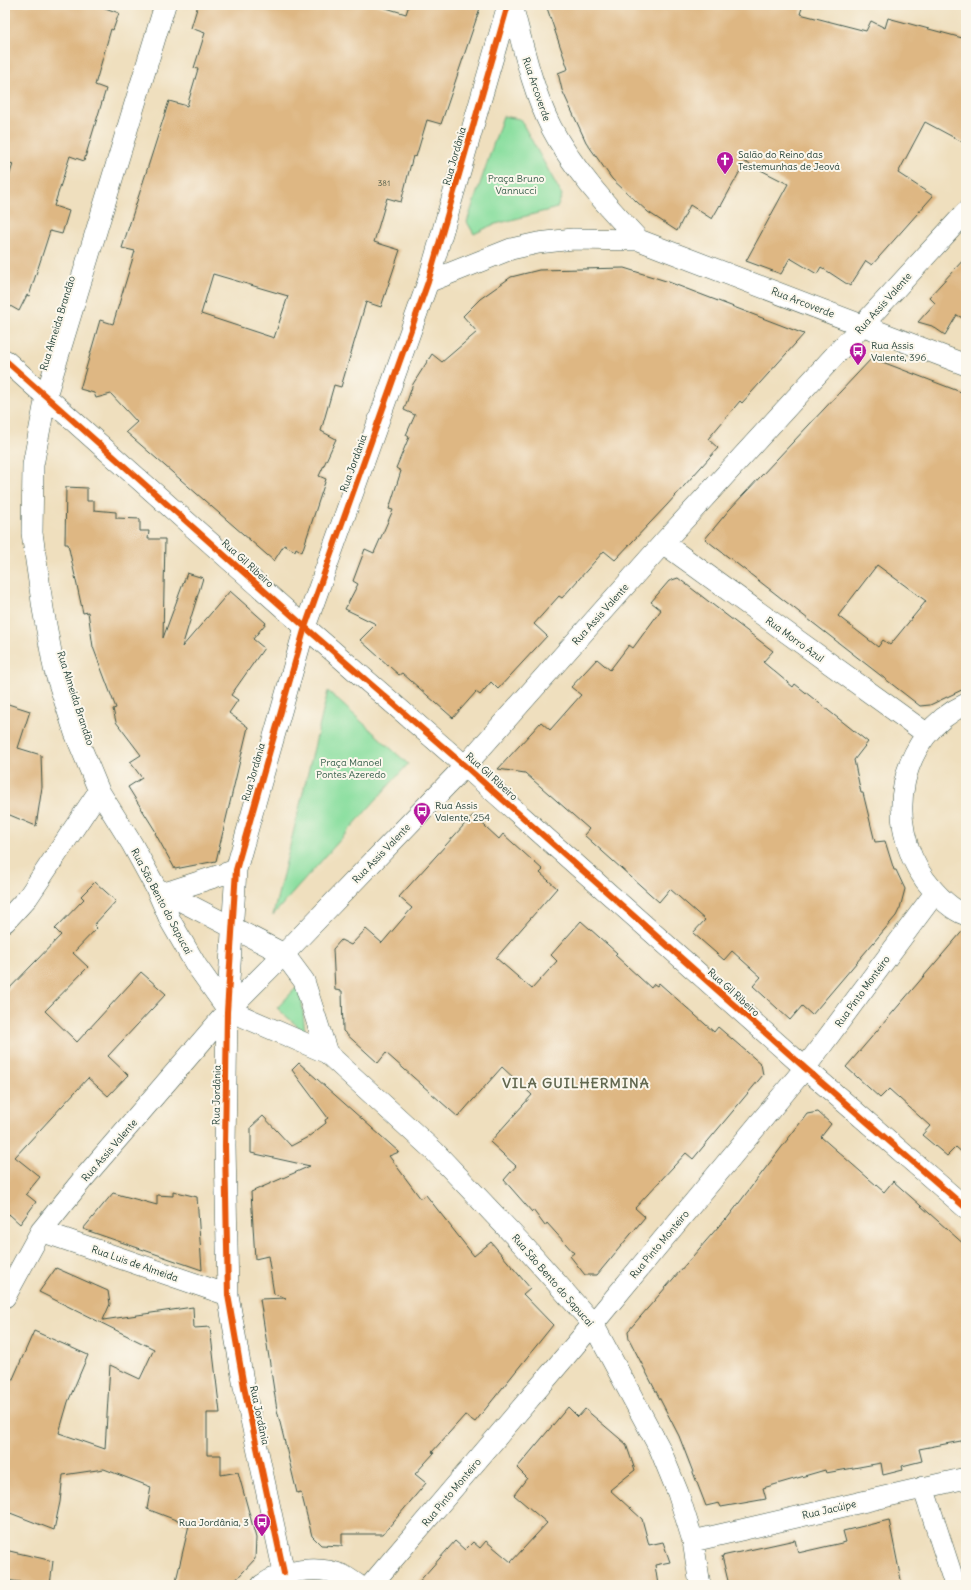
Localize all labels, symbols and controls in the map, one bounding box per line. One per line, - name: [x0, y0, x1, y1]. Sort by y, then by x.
- street label: Rua Arcoverde: [520, 56, 554, 123]
- street label: Rua Jordânia: [440, 125, 469, 187]
- place label: Salão do Reino das Testemunhas de Jeová: [738, 148, 840, 173]
- church icon: Salão do Reino das Testemunhas de Jeová: [715, 150, 735, 175]
- park label: Praça Bruno Vannucci: [488, 172, 545, 197]
- house number: 381: [378, 178, 390, 188]
- street label: Rua Assis Valente: [852, 270, 914, 337]
- street label: Rua Almeida Brandão: [37, 274, 78, 372]
- street label: Rua Arcoverde: [769, 284, 836, 320]
- place label: Rua Assis Valente, 396: [871, 339, 926, 364]
- bus stop icon: Rua Assis Valente, 396: [848, 341, 868, 366]
- street label: Rua Jordânia: [337, 432, 370, 494]
- street label: Rua Gil Ribeiro: [219, 537, 277, 590]
- street label: Rua Assis Valente: [569, 581, 631, 648]
- street label: Rua Morro Azul: [763, 614, 827, 665]
- street label: Rua Almeida Brandão: [54, 649, 97, 747]
- street label: Rua Jordânia: [239, 741, 268, 803]
- street label: Rua Gil Ribeiro: [463, 750, 521, 803]
- park label: Praça Manoel Pontes Azeredo: [316, 756, 386, 781]
- place label: Rua Assis Valente, 254: [435, 799, 490, 824]
- bus stop icon: Rua Assis Valente, 254: [412, 801, 432, 826]
- street label: Rua Assis Valente: [349, 821, 413, 886]
- street label: Rua São Bento do Sapucaí: [128, 846, 195, 956]
- street label: Rua Pinto Monteiro: [832, 953, 893, 1030]
- street label: Rua Gil Ribeiro: [705, 966, 763, 1019]
- street label: Rua Jordânia: [209, 1065, 224, 1125]
- district label: VILA GUILHERMINA: [502, 1074, 650, 1092]
- street label: Rua Assis Valente: [79, 1116, 140, 1184]
- street label: Rua Pinto Monteiro: [627, 1207, 692, 1281]
- street label: Rua São Bento do Sapucaí: [509, 1232, 596, 1329]
- street label: Rua Luis de Almeida: [90, 1243, 180, 1284]
- street label: Rua Jordânia: [247, 1384, 272, 1446]
- street label: Rua Pinto Monteiro: [419, 1455, 484, 1529]
- street label: Rua Jacúipe: [801, 1497, 857, 1522]
- bus stop icon: Rua Jordânia, 3: [252, 1512, 272, 1537]
- place label: Rua Jordânia, 3: [179, 1516, 249, 1529]

